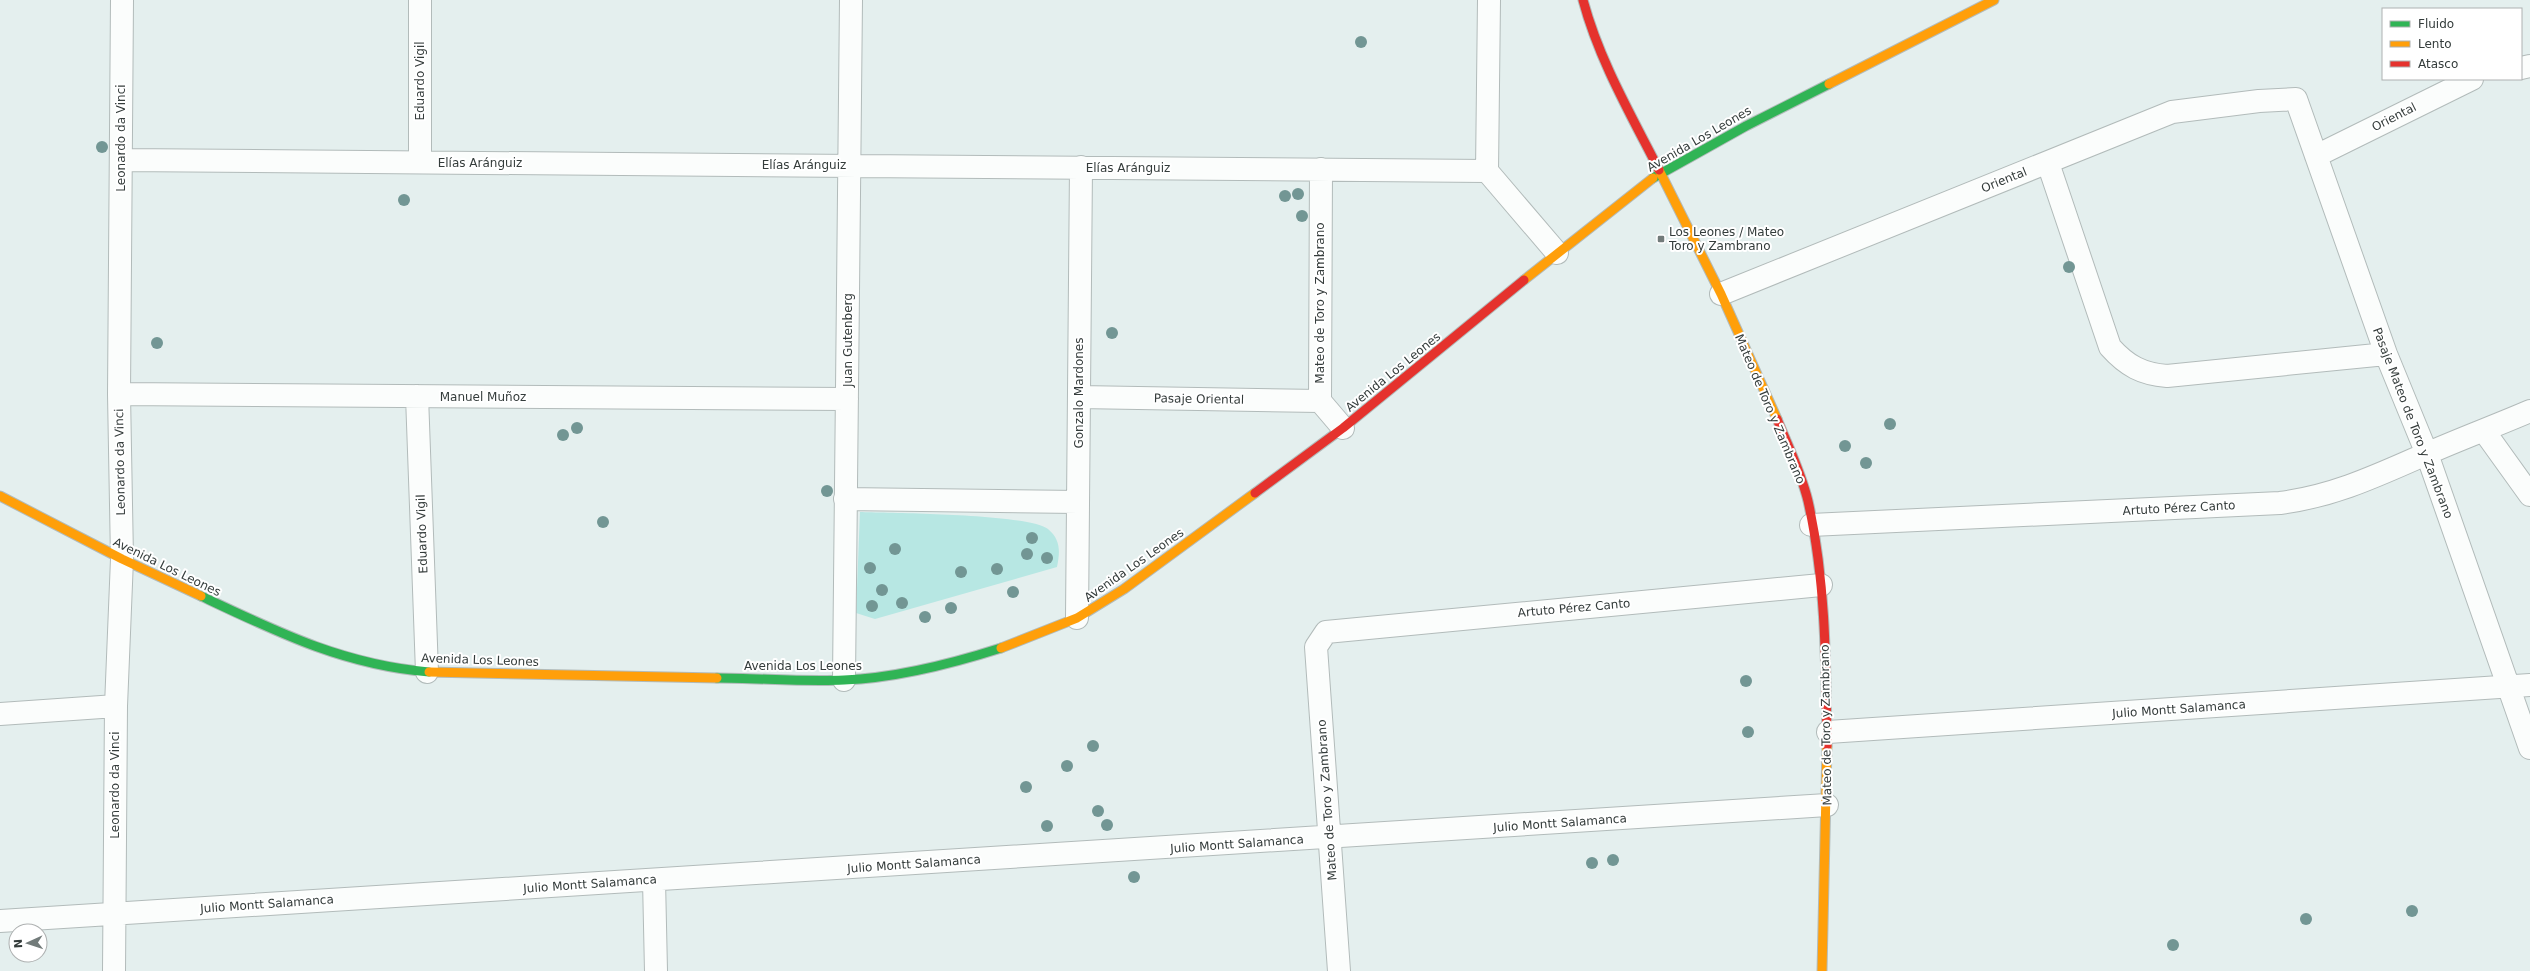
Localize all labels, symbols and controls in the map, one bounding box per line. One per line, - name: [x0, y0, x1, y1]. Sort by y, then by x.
- legend: [2382, 8, 2522, 80]
- text: Fluido: [2418, 17, 2454, 31]
- text: Lento: [2418, 37, 2452, 51]
- street label: Eduardo Vigil: [413, 41, 427, 121]
- text: Atasco: [2418, 57, 2458, 71]
- street label: Leonardo da Vinci: [114, 84, 128, 192]
- street label: Oriental: [2369, 100, 2419, 134]
- street label: Avenida Los Leones: [1644, 103, 1754, 175]
- street label: Elías Aránguiz: [438, 156, 522, 170]
- street label: Elías Aránguiz: [762, 158, 846, 172]
- street label: Elías Aránguiz: [1086, 161, 1170, 175]
- street label: Oriental: [1979, 165, 2029, 195]
- street label: Mateo de Toro y Zambrano: [1313, 222, 1327, 384]
- place label: Los Leones / Mateo Toro y Zambrano: [1668, 225, 1784, 253]
- marker: Los Leones / Mateo Toro y Zambrano: [1656, 234, 1666, 244]
- street label: Juan Gutenberg: [841, 293, 855, 388]
- street label: Pasaje Mateo de Toro y Zambrano: [2370, 326, 2456, 520]
- street label: Avenida Los Leones: [1343, 329, 1443, 415]
- street label: Mateo de Toro y Zambrano: [1732, 332, 1808, 486]
- street label: Gonzalo Mardones: [1072, 337, 1086, 449]
- street label: Manuel Muñoz: [440, 390, 526, 404]
- street label: Pasaje Oriental: [1154, 391, 1244, 407]
- street label: Leonardo da Vinci: [112, 408, 128, 516]
- street label: Eduardo Vigil: [414, 494, 430, 574]
- street label: Artuto Pérez Canto: [2122, 498, 2236, 518]
- street label: Avenida Los Leones: [1082, 525, 1186, 605]
- street label: Avenida Los Leones: [111, 535, 223, 599]
- street label: Artuto Pérez Canto: [1517, 596, 1631, 620]
- street label: Mateo de Toro y Zambrano: [1818, 644, 1834, 806]
- street label: Avenida Los Leones: [421, 651, 539, 669]
- street label: Avenida Los Leones: [744, 659, 862, 673]
- street label: Julio Montt Salamanca: [2111, 697, 2246, 721]
- street label: Mateo de Toro y Zambrano: [1314, 719, 1340, 881]
- street label: Leonardo da Vinci: [108, 731, 122, 839]
- street label: Julio Montt Salamanca: [1492, 811, 1627, 835]
- street label: Julio Montt Salamanca: [1169, 832, 1304, 856]
- street label: Julio Montt Salamanca: [846, 852, 981, 876]
- street label: Julio Montt Salamanca: [522, 872, 657, 896]
- street label: Julio Montt Salamanca: [199, 892, 334, 916]
- north arrow: [8, 923, 48, 963]
- text: N: [12, 939, 25, 948]

